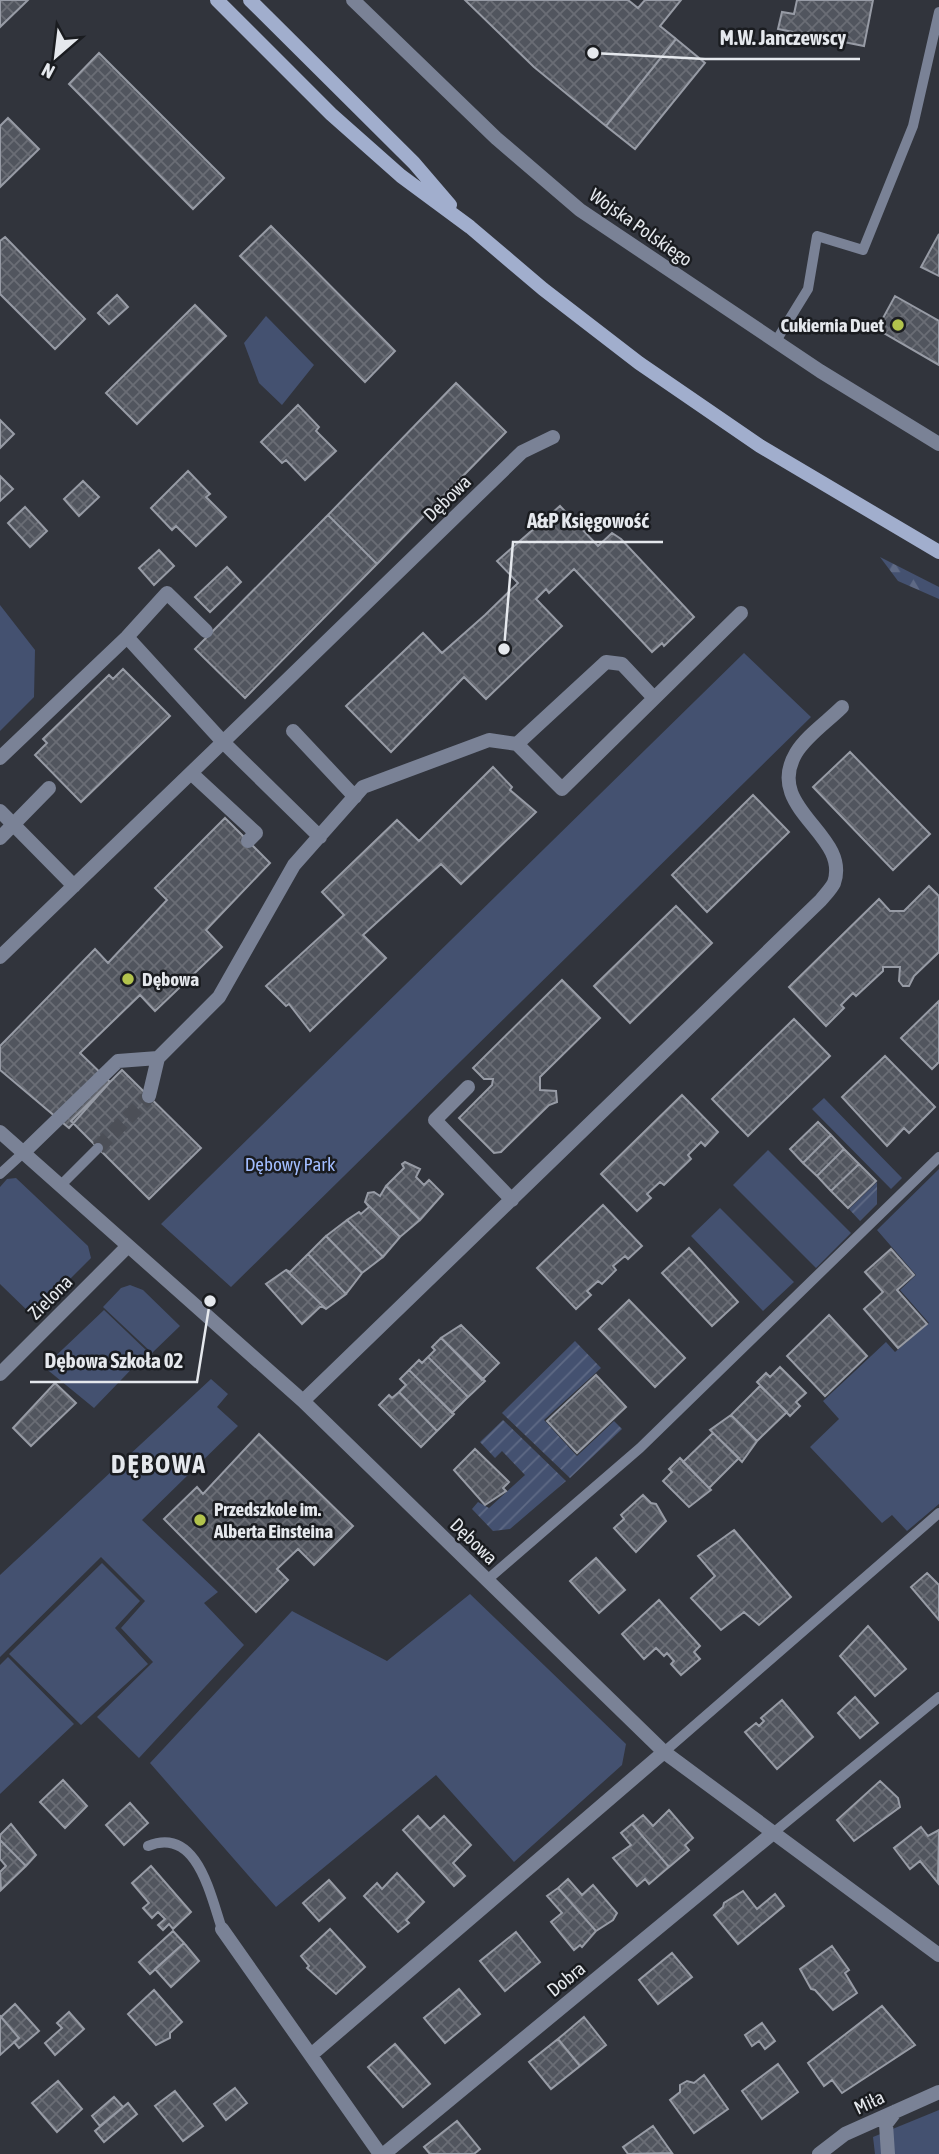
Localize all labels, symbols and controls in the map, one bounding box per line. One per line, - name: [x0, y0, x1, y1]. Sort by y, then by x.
- callout: M.W. Janczewscy: [705, 17, 860, 59]
- north arrow: [21, 21, 91, 91]
- text: M.W. Janczewscy: [720, 25, 846, 49]
- text: N: [38, 59, 58, 83]
- street label: Wojska Polskiego: [585, 183, 697, 271]
- place label: Cukiernia Duet: [780, 314, 885, 336]
- marker: Cukiernia Duet: [890, 317, 906, 333]
- street label: Dębowa: [419, 470, 475, 526]
- callout: A&P Księgowość: [513, 500, 663, 542]
- text: A&P Księgowość: [526, 508, 649, 532]
- place label: Dębowa: [142, 968, 199, 990]
- marker: Dębowa: [120, 971, 136, 987]
- park label: Dębowy Park: [245, 1153, 336, 1175]
- street label: Zielona: [23, 1270, 77, 1324]
- callout: Dębowa Szkoła 02: [30, 1340, 197, 1382]
- text: Dębowa Szkoła 02: [45, 1348, 184, 1372]
- district label: DĘBOWA: [111, 1449, 207, 1479]
- place label: Przedszkole im. Alberta Einsteina: [213, 1498, 333, 1542]
- marker: Przedszkole im. Alberta Einsteina: [192, 1512, 208, 1528]
- street label: Dębowa: [446, 1513, 502, 1569]
- street label: Dobra: [543, 1957, 589, 2001]
- street label: Miła: [850, 2085, 888, 2119]

